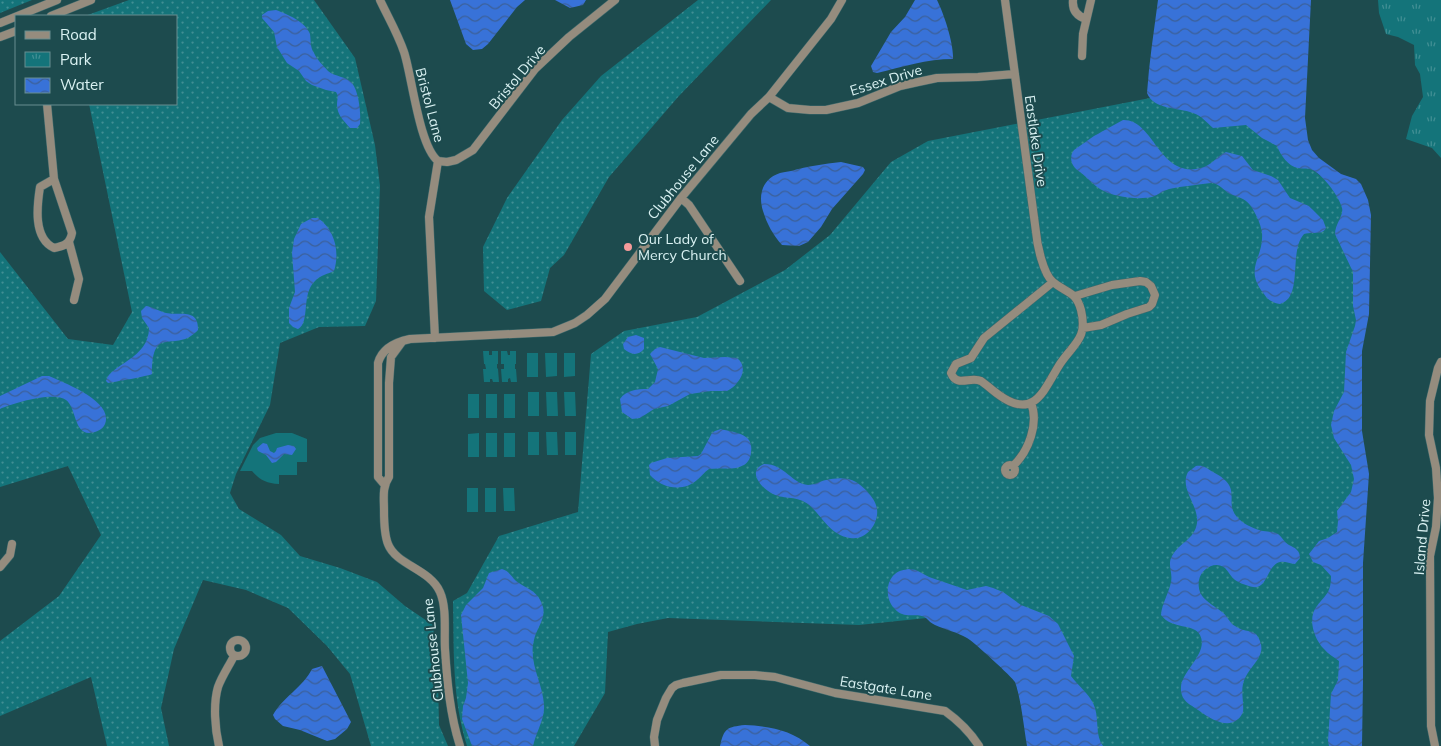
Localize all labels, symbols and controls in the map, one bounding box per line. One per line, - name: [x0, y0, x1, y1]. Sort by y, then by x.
- legend: [15, 15, 178, 105]
- text: Road: [60, 25, 97, 44]
- street label: Bristol Drive: [485, 41, 549, 113]
- text: Park: [60, 50, 92, 69]
- street label: Essex Drive: [848, 60, 924, 100]
- street label: Bristol Lane: [411, 66, 449, 144]
- text: Water: [60, 75, 104, 94]
- street label: Eastlake Drive: [1021, 94, 1051, 188]
- street label: Clubhouse Lane: [643, 131, 723, 223]
- place label: Our Lady of Mercy Church: [638, 230, 727, 264]
- marker: Our Lady of Mercy Church: [622, 241, 634, 253]
- street label: Island Drive: [1410, 498, 1434, 576]
- street label: Clubhouse Lane: [419, 597, 447, 703]
- street label: Eastgate Lane: [839, 672, 933, 704]

